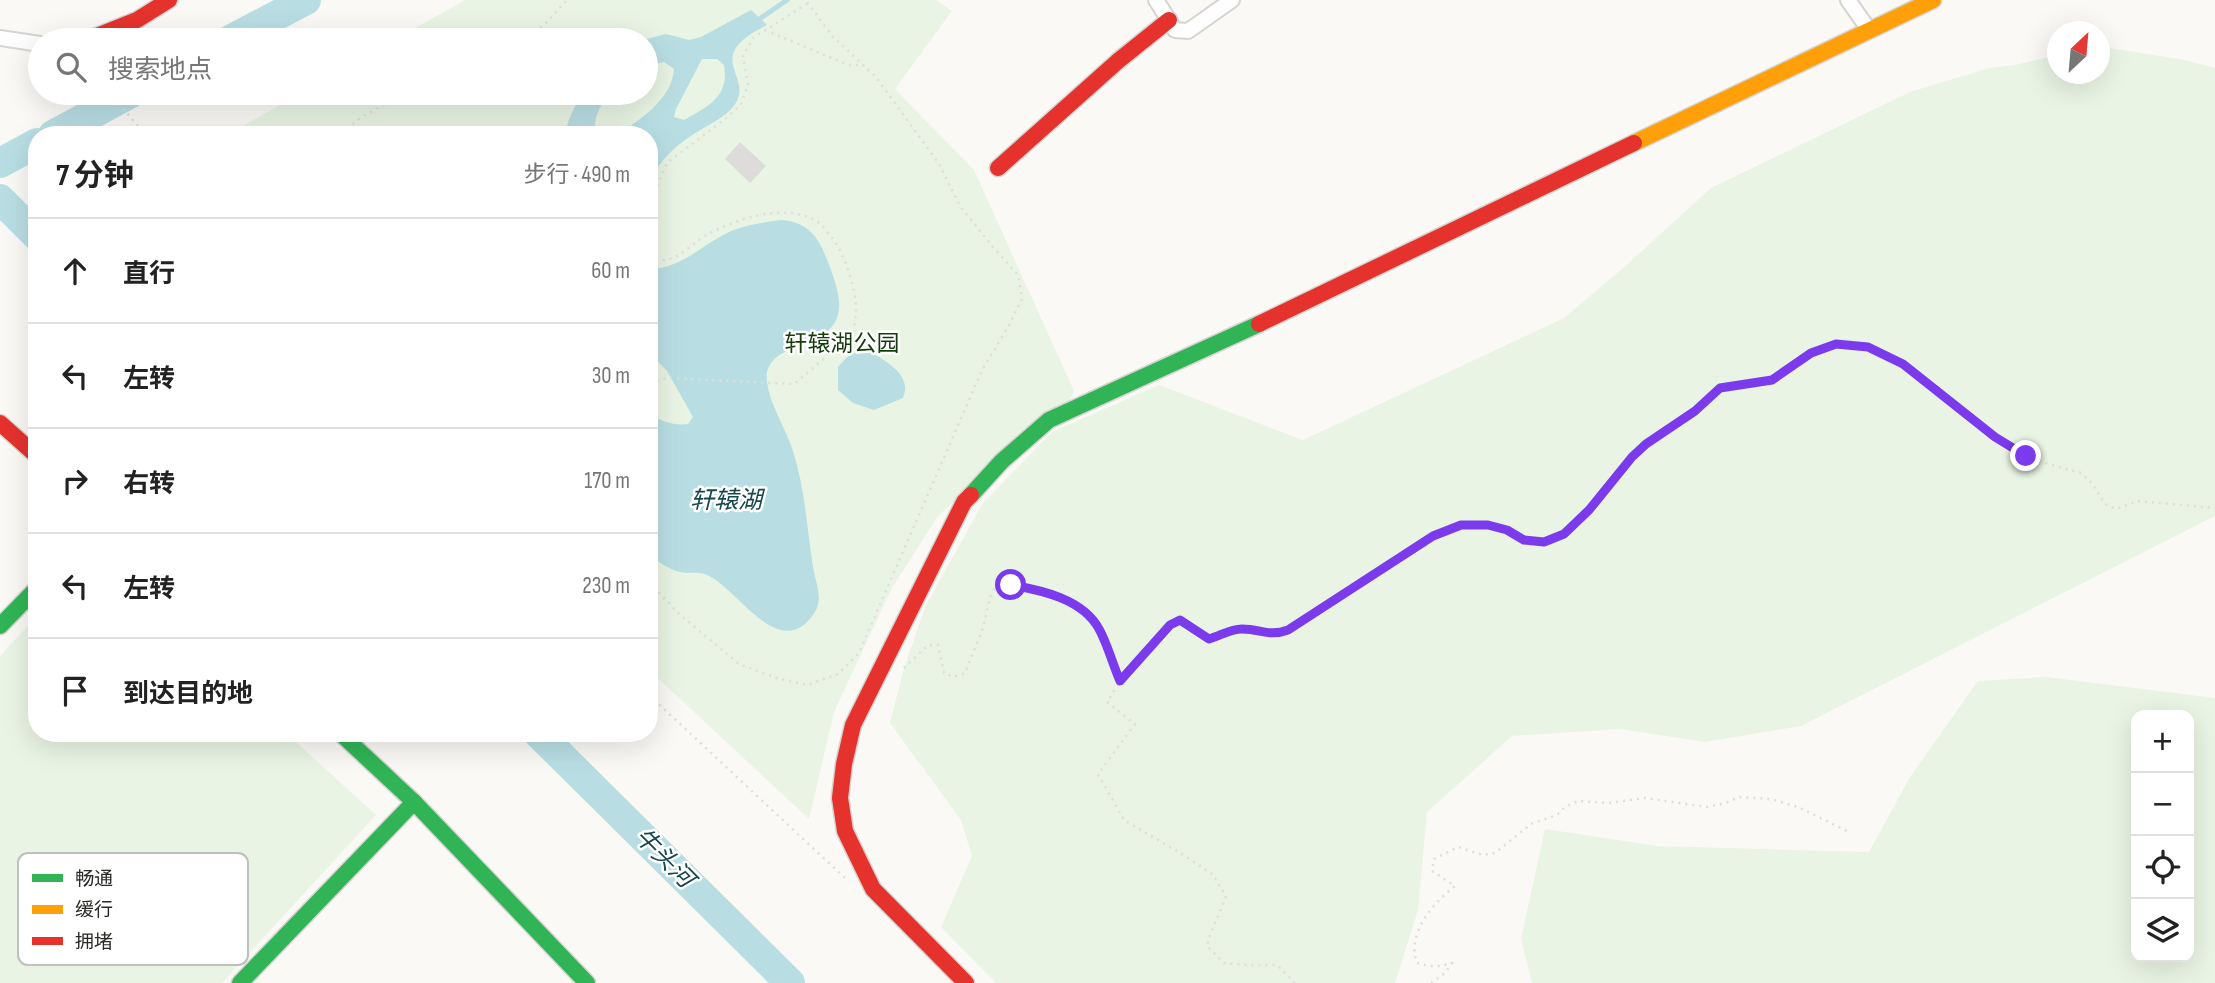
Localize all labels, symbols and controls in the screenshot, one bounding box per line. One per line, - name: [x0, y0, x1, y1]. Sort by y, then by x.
- north arrow: [2047, 21, 2110, 84]
- search box: [28, 28, 658, 105]
- icon: search: [52, 48, 90, 86]
- text: 搜索地点: [108, 55, 212, 86]
- text: 7 分钟: [56, 158, 134, 194]
- text: 步行 · 490 m: [524, 161, 630, 189]
- icon: ahead: [56, 252, 94, 290]
- text: 60 m: [591, 257, 630, 285]
- text: 直行: [123, 259, 175, 290]
- park label: 轩辕湖公园: [785, 330, 900, 358]
- icon: left: [56, 357, 94, 395]
- text: 30 m: [592, 362, 630, 390]
- text: 左转: [123, 364, 175, 395]
- route end: [2010, 440, 2041, 471]
- icon: right: [56, 462, 94, 500]
- text: 170 m: [584, 467, 630, 495]
- text: 右转: [123, 469, 175, 500]
- water label: 轩辕湖: [690, 486, 766, 515]
- icon: left: [56, 567, 94, 605]
- route start: [995, 569, 1026, 600]
- text: 230 m: [582, 572, 630, 600]
- text: 左转: [123, 574, 175, 605]
- icon: arrive: [56, 672, 94, 710]
- text: 到达目的地: [123, 679, 253, 710]
- map controls: [2131, 710, 2194, 962]
- button: +: [2131, 710, 2194, 773]
- button: −: [2131, 773, 2194, 836]
- water label: 牛头河: [628, 822, 703, 897]
- button: locate: [2131, 836, 2194, 899]
- legend: [18, 853, 248, 965]
- text: 畅通: [75, 868, 113, 891]
- text: 缓行: [75, 899, 113, 922]
- button: layers: [2131, 899, 2194, 962]
- text: 拥堵: [75, 931, 113, 954]

